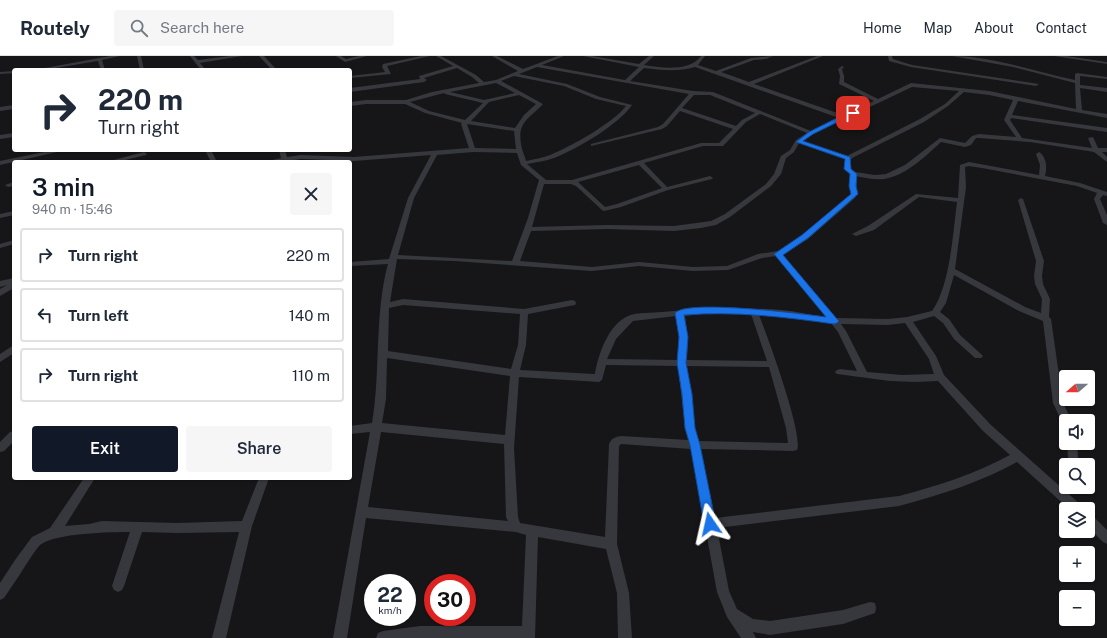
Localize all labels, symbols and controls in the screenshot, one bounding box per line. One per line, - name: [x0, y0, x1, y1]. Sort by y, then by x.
- search box: [114, 10, 394, 46]
- text: Routely: [20, 17, 90, 39]
- icon: search: [128, 17, 150, 39]
- text: Search here: [160, 19, 244, 36]
- text: Home: [863, 20, 902, 36]
- text: Map: [924, 20, 952, 36]
- text: About: [974, 20, 1014, 36]
- text: Contact: [1036, 20, 1087, 36]
- text: 220 m: [98, 83, 183, 116]
- icon: right: [32, 84, 84, 136]
- pin: [836, 96, 870, 130]
- icon: arrive: [842, 102, 864, 124]
- text: Turn right: [98, 117, 180, 138]
- text: 3 min: [32, 173, 95, 201]
- button: close: [290, 173, 332, 215]
- text: 940 m · 15:46: [32, 202, 113, 217]
- icon: right: [34, 244, 56, 266]
- text: Turn right: [68, 247, 138, 264]
- text: 220 m: [286, 247, 330, 264]
- icon: left: [34, 304, 56, 326]
- text: Turn left: [68, 307, 129, 324]
- text: 140 m: [289, 307, 330, 324]
- icon: right: [34, 364, 56, 386]
- text: Turn right: [68, 367, 138, 384]
- text: 110 m: [292, 367, 330, 384]
- north arrow: [1059, 370, 1095, 406]
- map controls: [1059, 370, 1095, 626]
- button: sound: [1059, 414, 1095, 450]
- button: Exit: [32, 426, 178, 472]
- button: Share: [186, 426, 332, 472]
- button: search: [1059, 458, 1095, 494]
- button: layers: [1059, 502, 1095, 538]
- position arrow: [689, 503, 731, 545]
- button: +: [1059, 546, 1095, 582]
- speed limit sign: 30: [424, 574, 476, 626]
- text: 22: [377, 583, 403, 607]
- button: −: [1059, 590, 1095, 626]
- text: km/h: [378, 604, 402, 616]

